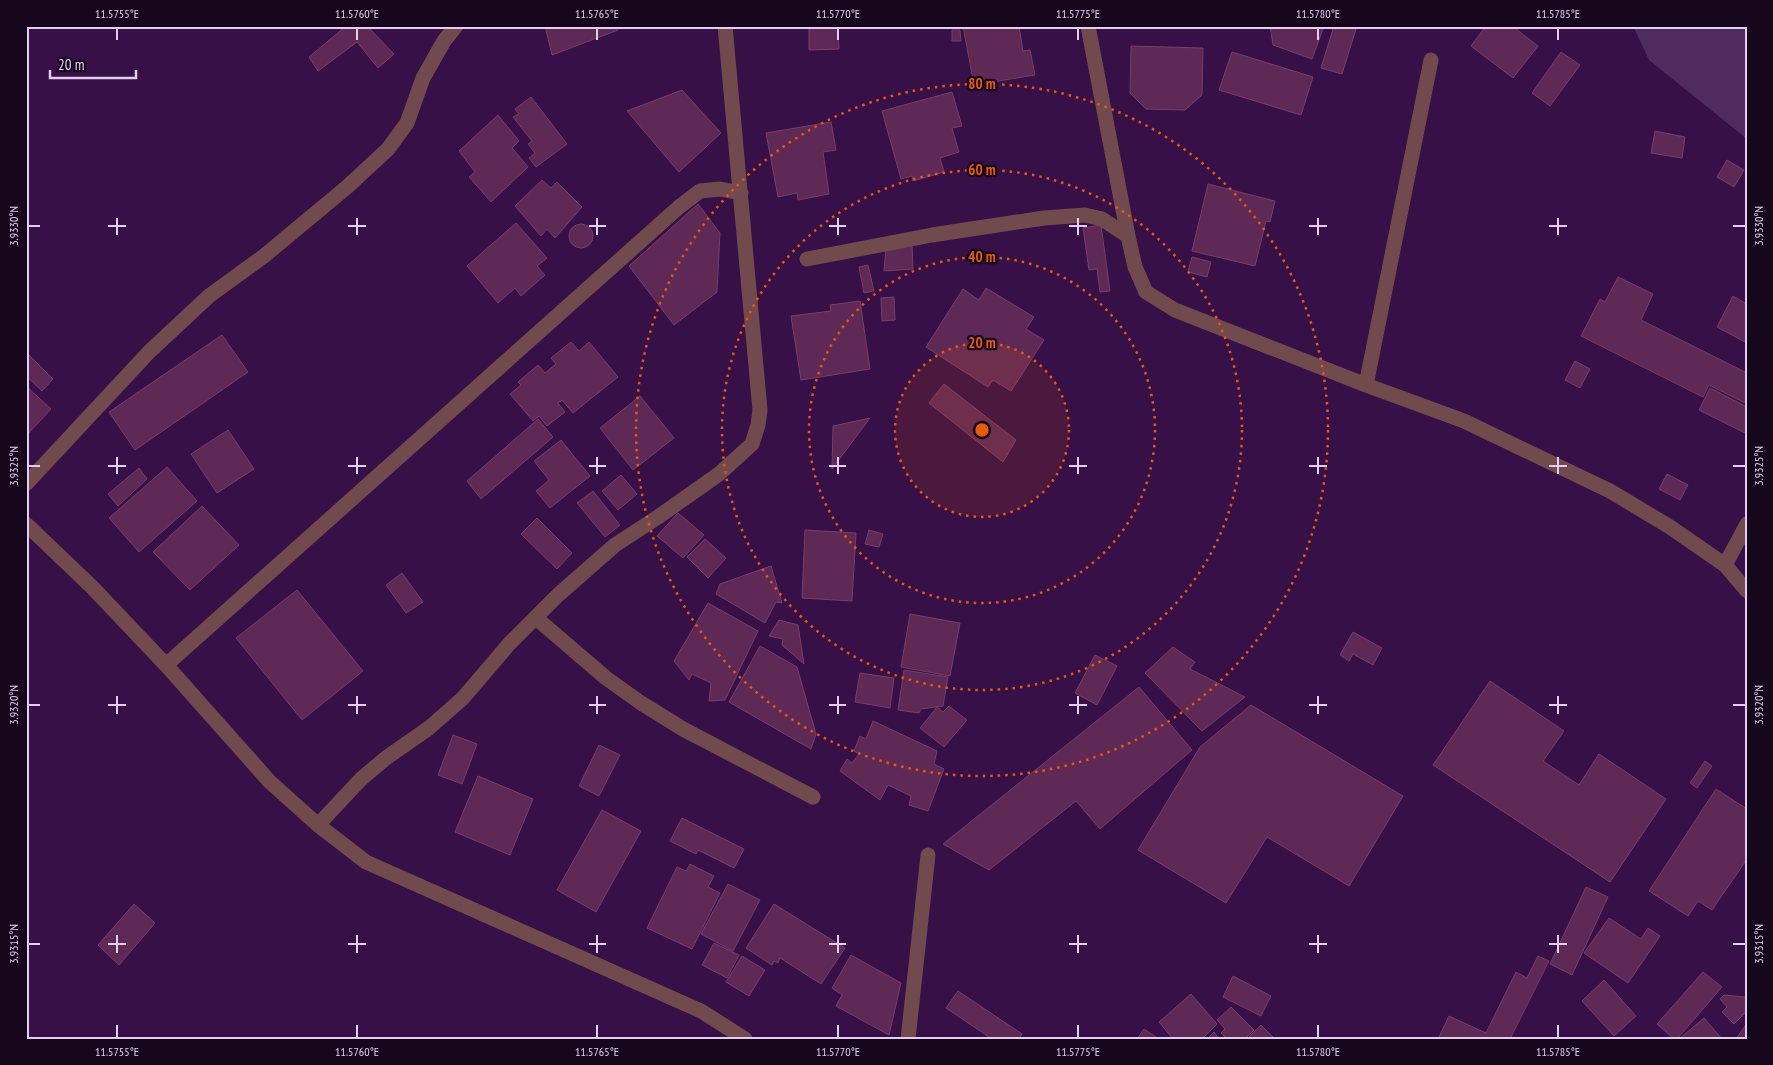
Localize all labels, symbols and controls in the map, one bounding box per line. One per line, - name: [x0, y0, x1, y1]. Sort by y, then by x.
- text: 11.5755°E: [95, 6, 139, 21]
- text: 11.5760°E: [335, 6, 379, 21]
- text: 11.5765°E: [575, 6, 619, 21]
- text: 11.5770°E: [816, 6, 860, 21]
- text: 11.5775°E: [1056, 6, 1100, 21]
- text: 11.5780°E: [1296, 6, 1340, 21]
- text: 11.5785°E: [1536, 6, 1580, 21]
- scale bar: [50, 48, 136, 80]
- text: 20 m: [58, 55, 84, 74]
- text: 80 m: [968, 74, 996, 93]
- text: 60 m: [968, 160, 996, 179]
- text: 3.9330°N: [6, 206, 21, 246]
- text: 3.9330°N: [1751, 206, 1766, 246]
- text: 40 m: [968, 247, 996, 266]
- text: 20 m: [968, 333, 996, 352]
- centre of rings: [973, 421, 991, 439]
- text: 3.9325°N: [6, 446, 21, 486]
- text: 3.9325°N: [1751, 446, 1766, 486]
- text: 3.9320°N: [6, 685, 21, 725]
- text: 3.9320°N: [1751, 685, 1766, 725]
- text: 3.9315°N: [6, 924, 21, 964]
- text: 3.9315°N: [1751, 924, 1766, 964]
- text: 11.5755°E: [95, 1044, 139, 1059]
- text: 11.5760°E: [335, 1044, 379, 1059]
- text: 11.5765°E: [575, 1044, 619, 1059]
- text: 11.5770°E: [816, 1044, 860, 1059]
- text: 11.5775°E: [1056, 1044, 1100, 1059]
- text: 11.5780°E: [1296, 1044, 1340, 1059]
- text: 11.5785°E: [1536, 1044, 1580, 1059]

